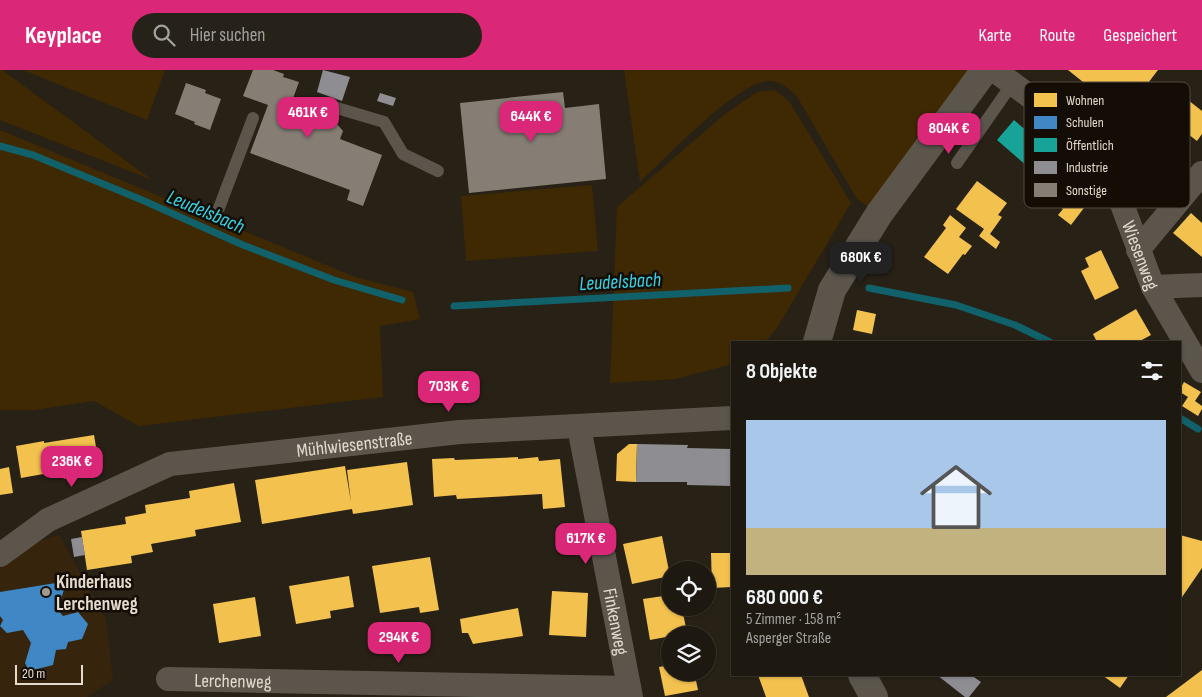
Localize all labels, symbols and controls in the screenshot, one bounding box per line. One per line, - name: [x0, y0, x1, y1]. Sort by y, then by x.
- search box: [132, 13, 482, 58]
- text: Keyplace: [25, 21, 102, 50]
- icon: search: [150, 21, 178, 49]
- text: Hier suchen: [190, 24, 265, 47]
- text: Karte: [979, 25, 1012, 46]
- text: Route: [1040, 25, 1075, 46]
- text: Gespeichert: [1103, 25, 1177, 46]
- legend: [1024, 82, 1190, 208]
- text: Wohnen: [1066, 92, 1104, 109]
- pin: 461K €: [267, 97, 349, 139]
- pin: 644K €: [490, 100, 572, 143]
- text: 461K €: [288, 103, 328, 122]
- text: 644K €: [510, 107, 552, 126]
- pin: 804K €: [908, 112, 990, 155]
- text: Schulen: [1066, 114, 1104, 131]
- text: 804K €: [928, 119, 970, 138]
- text: Öffentlich: [1066, 137, 1114, 154]
- text: Industrie: [1066, 159, 1108, 176]
- text: Sonstige: [1066, 182, 1107, 199]
- water label: Leudelsbach: [163, 185, 248, 239]
- street label: Wiesenweg: [1116, 218, 1163, 294]
- pin: 680K €: [820, 242, 902, 284]
- text: 680K €: [840, 248, 882, 267]
- water label: Leudelsbach: [578, 268, 662, 296]
- icon: filters: [1138, 357, 1166, 385]
- text: 8 Objekte: [746, 359, 817, 384]
- pin: 703K €: [408, 370, 490, 413]
- text: 703K €: [429, 377, 469, 396]
- street label: Mühlwiesenstraße: [295, 427, 413, 463]
- pin: 236K €: [31, 446, 113, 488]
- text: 236K €: [52, 452, 92, 471]
- icon: home: [911, 452, 1001, 542]
- pin: 617K €: [545, 522, 627, 565]
- text: 617K €: [566, 529, 606, 548]
- map controls: [661, 561, 716, 681]
- button: locate: [661, 561, 716, 616]
- place label: Kinderhaus Lerchenweg: [56, 571, 138, 616]
- text: 680 000 €: [746, 585, 823, 610]
- marker: Kinderhaus Lerchenweg: [40, 586, 52, 598]
- street label: Finkenweg: [597, 586, 633, 658]
- text: 5 Zimmer · 158 m²: [746, 610, 841, 629]
- pin: 294K €: [358, 622, 440, 664]
- button: layers: [661, 626, 716, 681]
- text: 294K €: [379, 628, 419, 647]
- text: Asperger Straße: [746, 629, 831, 648]
- scale bar: [15, 662, 82, 685]
- text: 20 m: [22, 665, 45, 682]
- street label: Lerchenweg: [194, 670, 272, 694]

